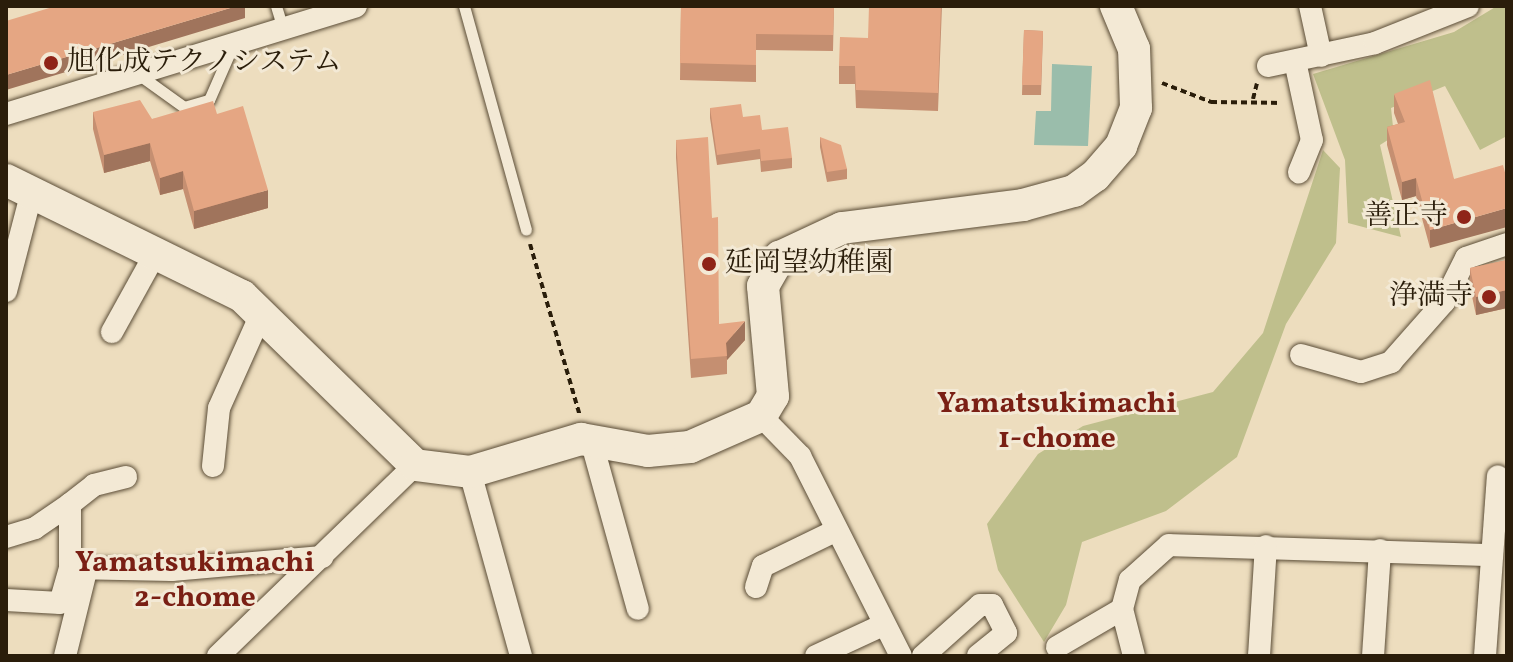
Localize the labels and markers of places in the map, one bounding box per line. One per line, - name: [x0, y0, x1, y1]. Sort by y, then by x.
- place label: 旭化成テクノシステム: [67, 46, 347, 80]
- marker: 旭化成テクノシステム: [42, 54, 60, 72]
- place label: 善正寺: [1364, 200, 1448, 234]
- marker: 善正寺: [1455, 208, 1473, 226]
- place label: 延岡望幼稚園: [725, 247, 893, 281]
- marker: 延岡望幼稚園: [700, 255, 718, 273]
- place label: 浄満寺: [1389, 280, 1473, 314]
- marker: 浄満寺: [1480, 288, 1498, 306]

